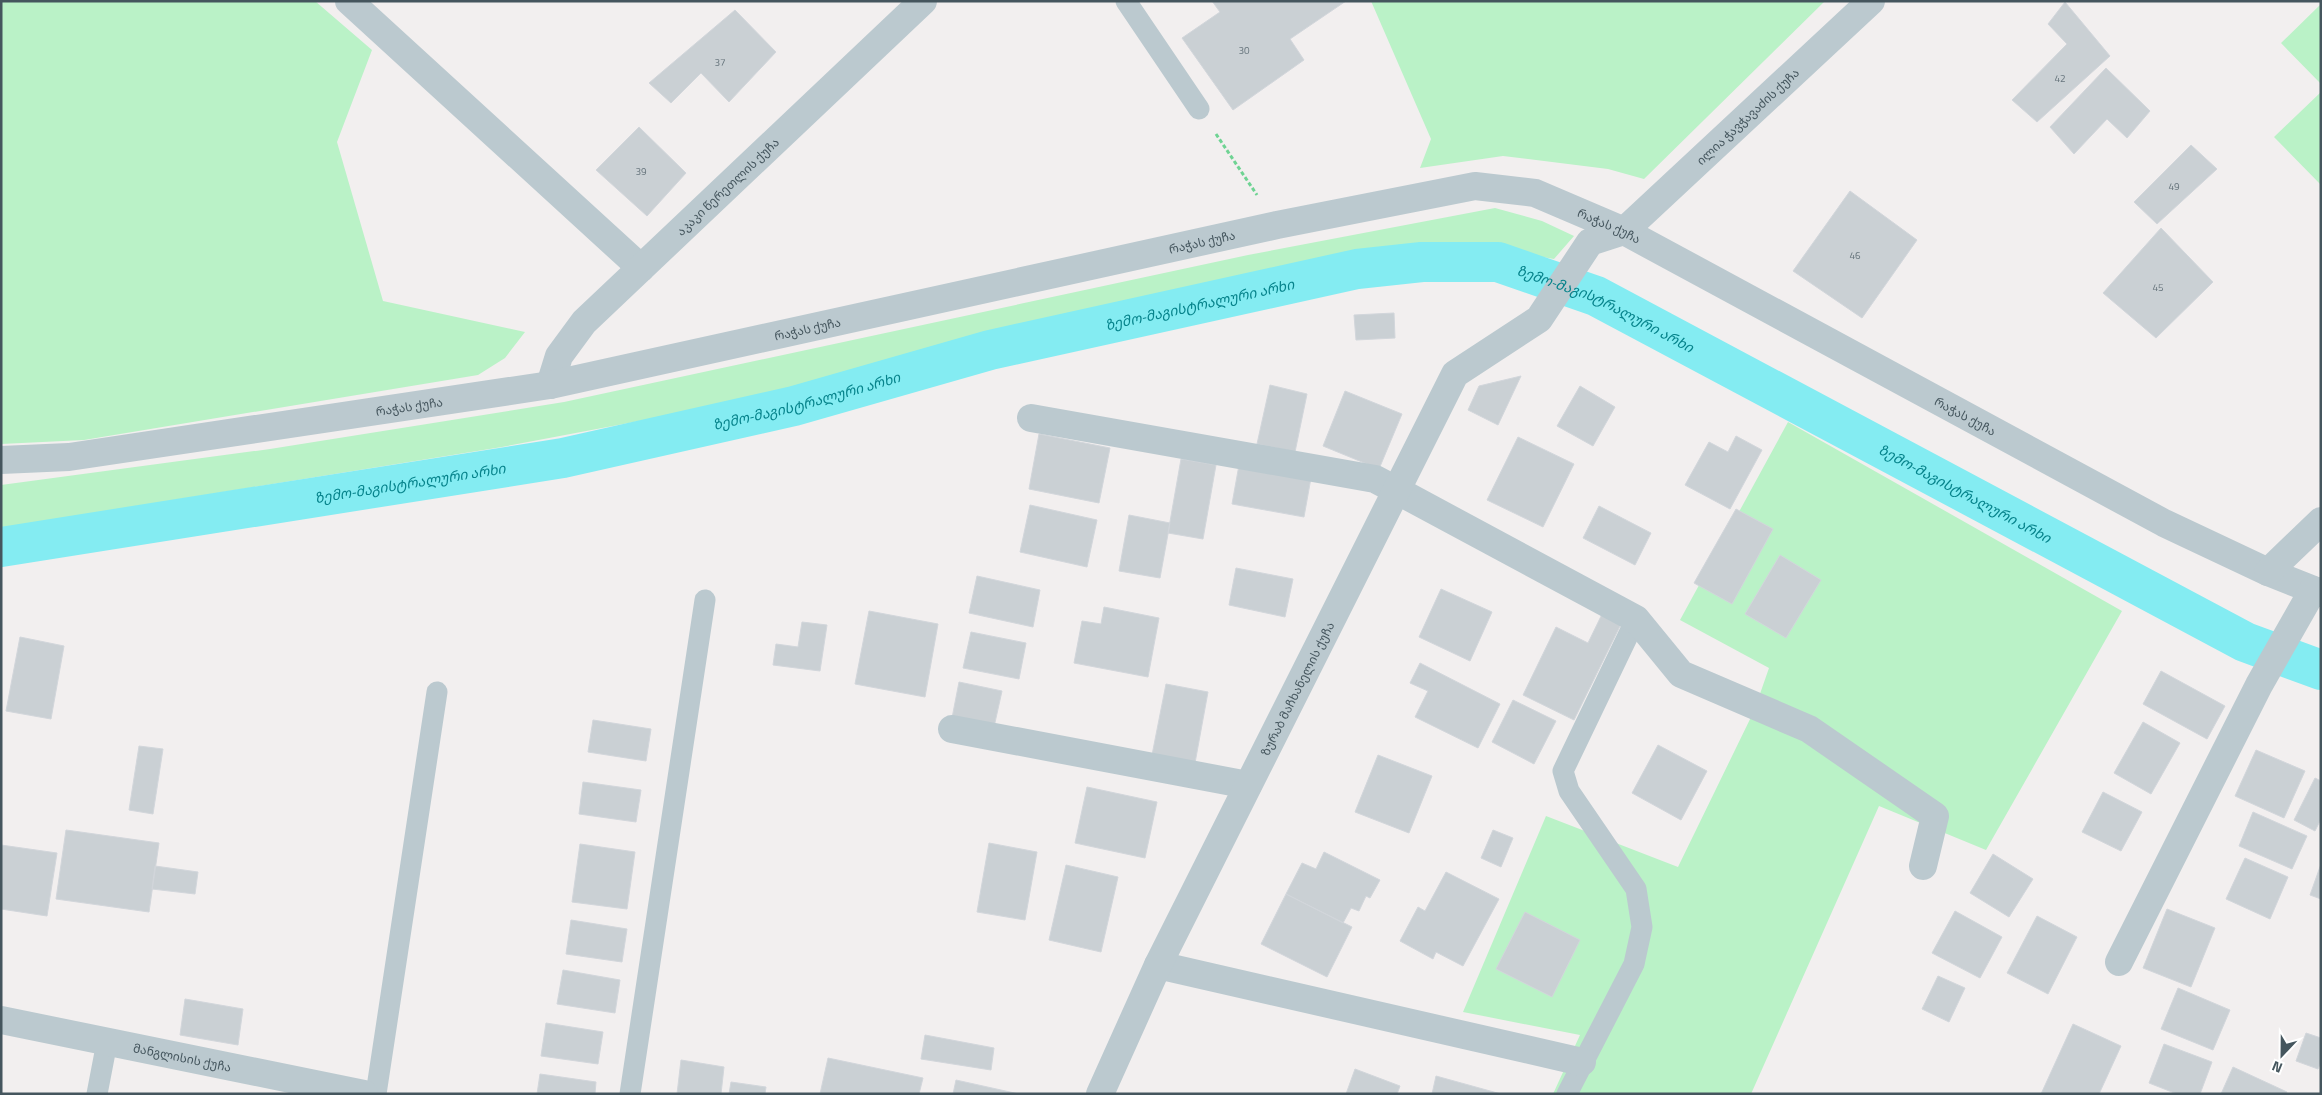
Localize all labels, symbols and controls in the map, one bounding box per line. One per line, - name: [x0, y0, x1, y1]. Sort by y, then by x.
- house number: 30: [1238, 43, 1250, 58]
- house number: 37: [714, 55, 726, 70]
- street label: ილია ჭავჭავაძის ქუჩა: [1692, 63, 1803, 169]
- house number: 42: [2054, 71, 2066, 86]
- street label: აკაკი წერეთლის ქუჩა: [672, 133, 783, 240]
- house number: 39: [635, 164, 647, 179]
- house number: 49: [2168, 179, 2180, 194]
- street label: რაჭას ქუჩა: [1575, 203, 1644, 248]
- street label: რაჭას ქუჩა: [1167, 225, 1237, 258]
- house number: 46: [1849, 248, 1861, 263]
- water label: ზემო-მაგისტრალური არხი: [1514, 259, 1699, 357]
- water label: ზემო-მაგისტრალური არხი: [1103, 273, 1297, 335]
- house number: 45: [2152, 280, 2164, 295]
- street label: რაჭას ქუჩა: [772, 312, 842, 345]
- water label: ზემო-მაგისტრალური არხი: [711, 366, 903, 435]
- street label: რაჭას ქუჩა: [1931, 391, 2000, 440]
- street label: რაჭას ქუჩა: [374, 392, 444, 420]
- water label: ზემო-მაგისტრალური არხი: [1875, 438, 2056, 548]
- water label: ზემო-მაგისტრალური არხი: [313, 457, 508, 508]
- street label: ზურაბ მაჩხანელის ქუჩა: [1255, 618, 1339, 759]
- north arrow: [2257, 1030, 2307, 1080]
- street label: მანგლისის ქუჩა: [131, 1038, 233, 1076]
- text: N: [2269, 1056, 2285, 1079]

